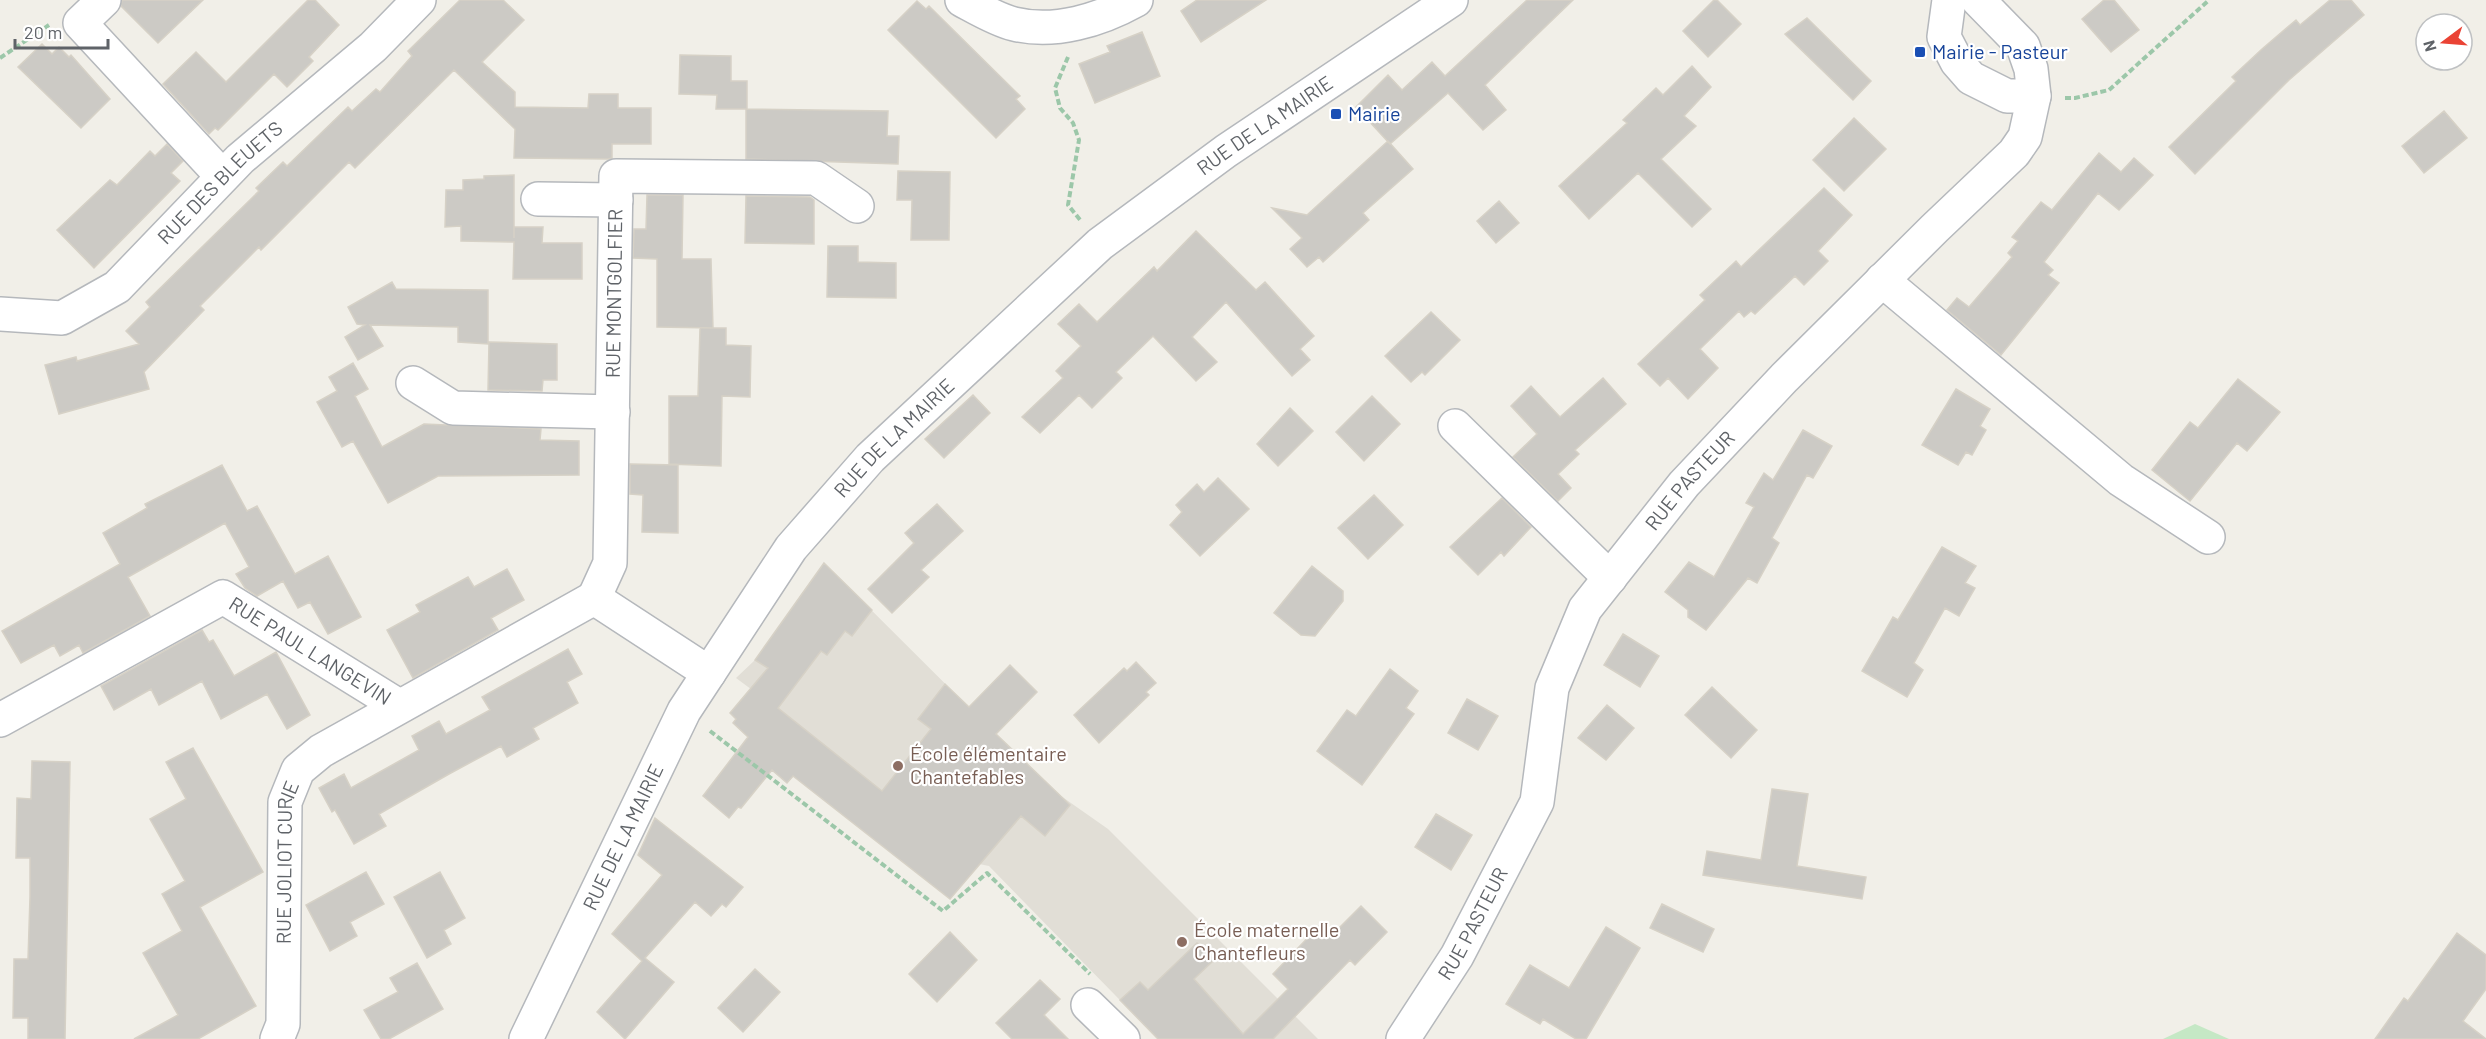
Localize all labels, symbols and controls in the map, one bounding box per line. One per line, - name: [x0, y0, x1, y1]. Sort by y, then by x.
- scale bar: [15, 12, 108, 50]
- north arrow: [2414, 12, 2474, 72]
- text: 20 m: [24, 21, 62, 43]
- place label: Mairie - Pasteur: [1932, 39, 2068, 63]
- text: N: [2419, 39, 2440, 54]
- marker: Mairie - Pasteur: [1913, 45, 1927, 59]
- street label: RUE DE LA MAIRIE: [1192, 70, 1337, 180]
- place label: Mairie: [1348, 101, 1401, 125]
- marker: Mairie: [1329, 107, 1343, 121]
- street label: RUE DES BLEUETS: [152, 116, 287, 249]
- street label: RUE MONTGOLFIER: [600, 209, 626, 378]
- street label: RUE DE LA MAIRIE: [828, 373, 959, 502]
- street label: RUE PASTEUR: [1639, 425, 1739, 534]
- street label: RUE PAUL LANGEVIN: [225, 591, 396, 709]
- place label: École élémentaire Chantefables: [910, 741, 1067, 788]
- marker: École élémentaire Chantefables: [891, 759, 905, 773]
- street label: RUE DE LA MAIRIE: [577, 760, 668, 914]
- street label: RUE JOLIOT CURIE: [271, 777, 303, 944]
- street label: RUE PASTEUR: [1432, 863, 1512, 984]
- place label: École maternelle Chantefleurs: [1194, 917, 1339, 964]
- marker: École maternelle Chantefleurs: [1175, 935, 1189, 949]

